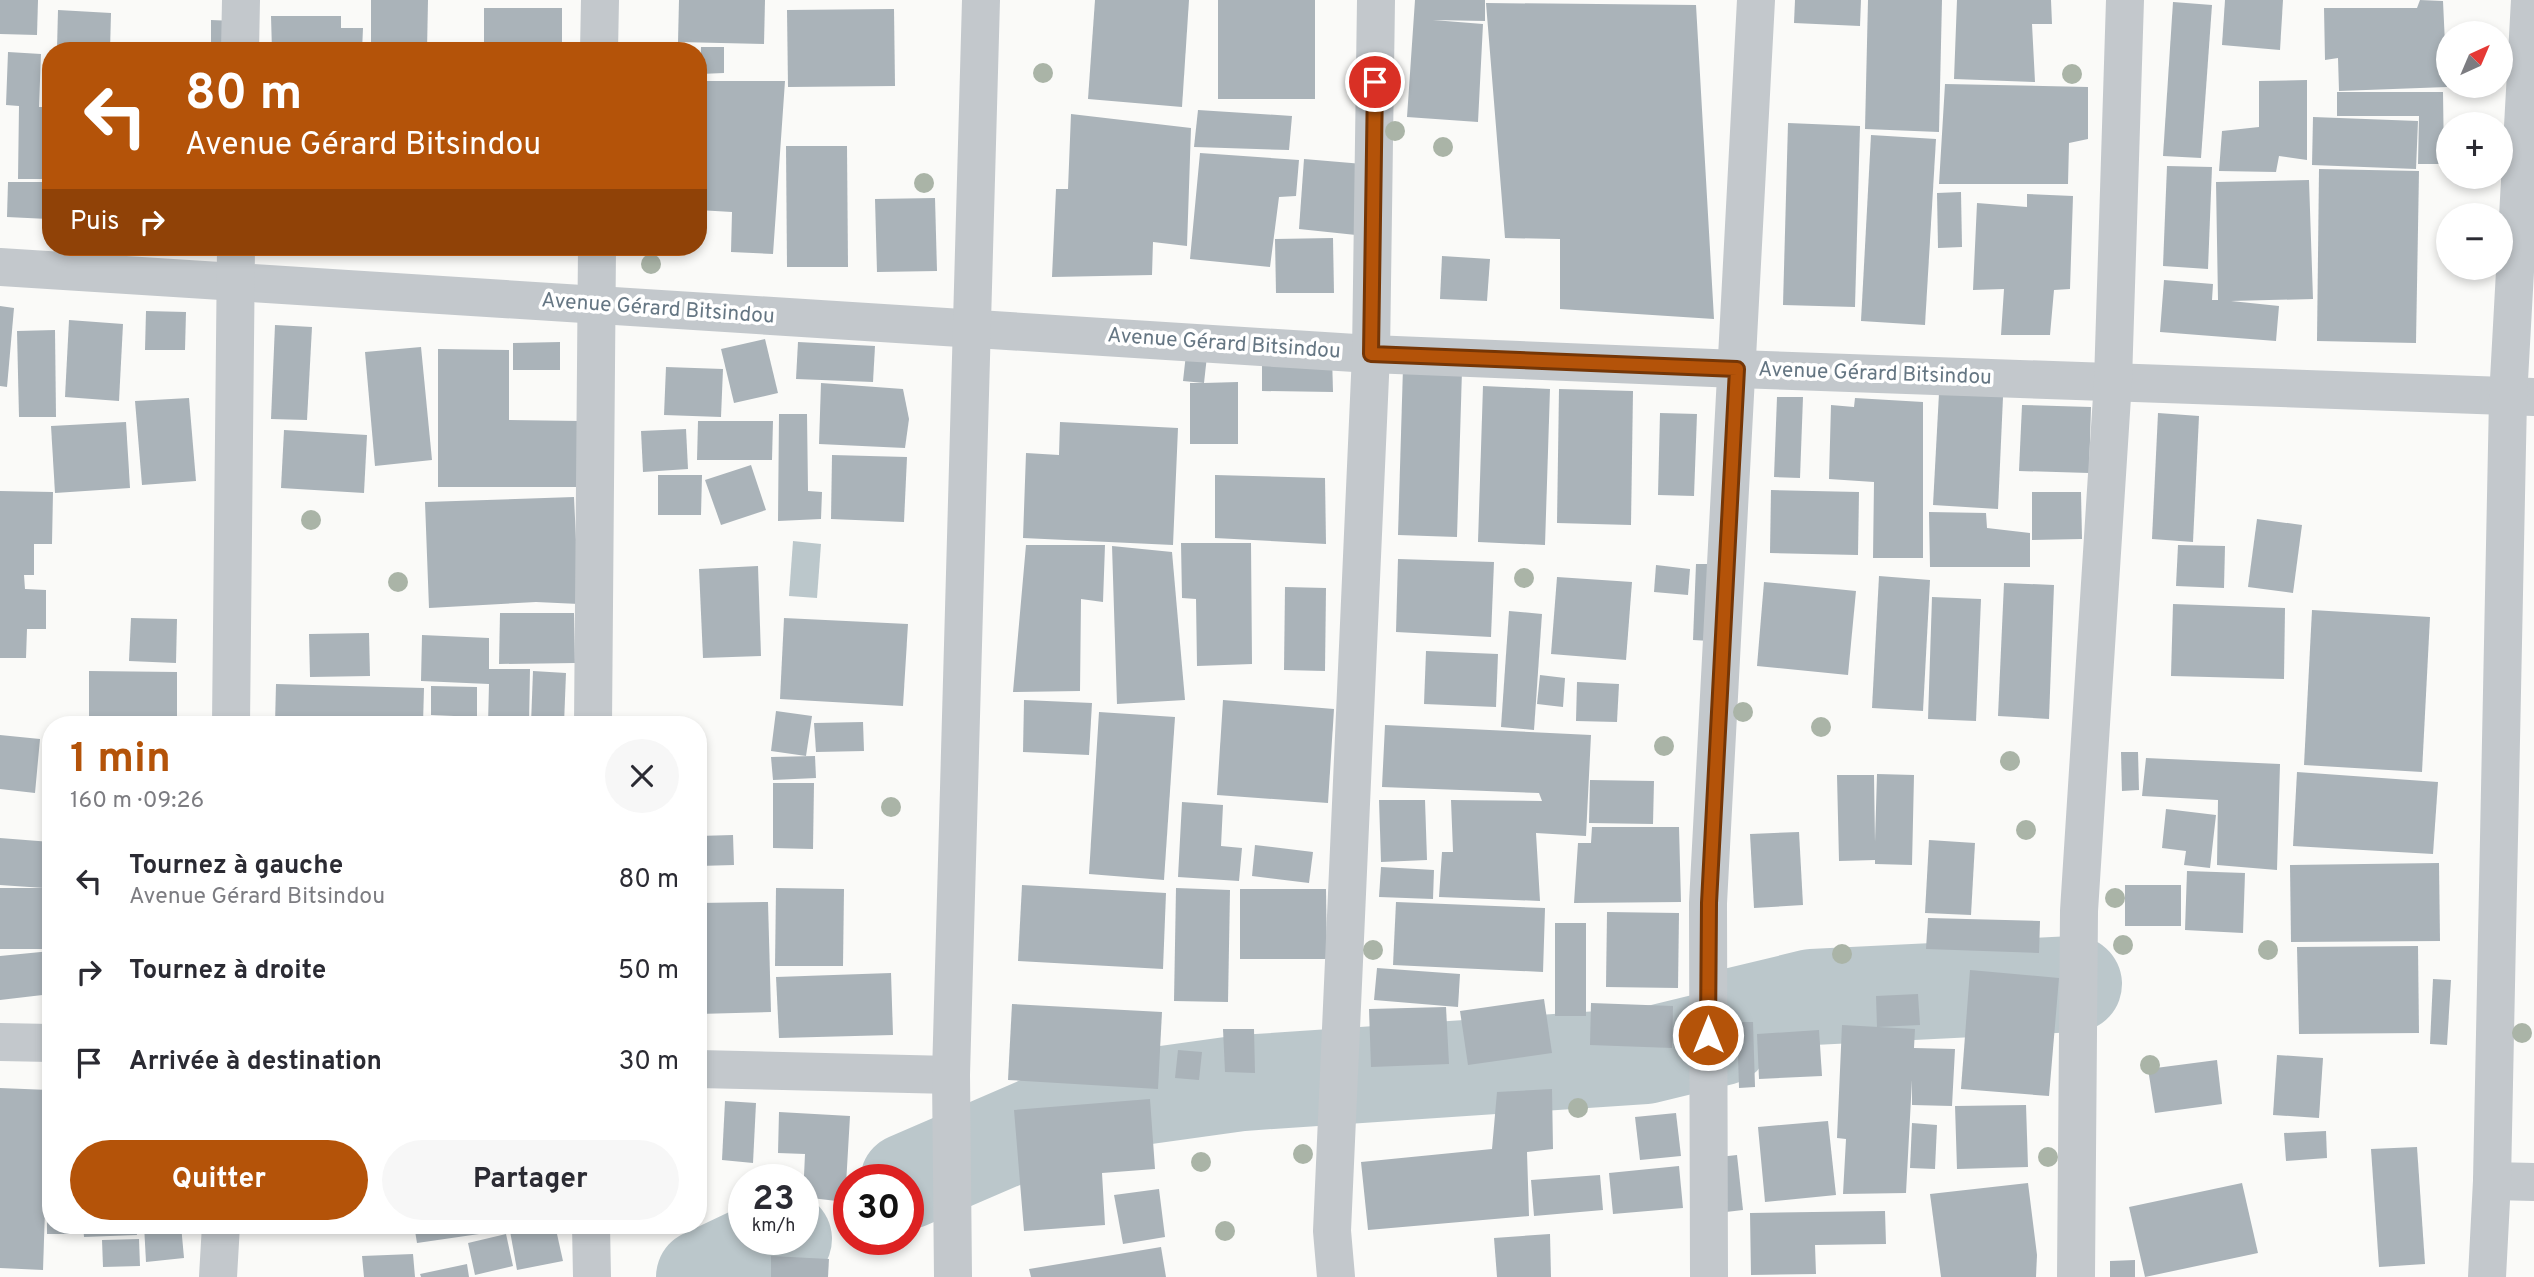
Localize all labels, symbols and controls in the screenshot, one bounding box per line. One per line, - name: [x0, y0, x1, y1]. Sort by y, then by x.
- north arrow: [2436, 21, 2513, 98]
- map controls: [2436, 21, 2513, 280]
- pin: [1345, 52, 1405, 112]
- icon: arrive: [1356, 63, 1394, 101]
- text: 80 m: [185, 65, 302, 127]
- icon: left: [70, 70, 161, 161]
- button: +: [2436, 112, 2513, 189]
- text: Avenue Gérard Bitsindou: [185, 126, 541, 166]
- icon: right: [133, 203, 171, 241]
- button: −: [2436, 203, 2513, 280]
- text: Puis: [70, 206, 119, 239]
- street label: Avenue Gérard Bitsindou: [540, 287, 776, 331]
- street label: Avenue Gérard Bitsindou: [1106, 322, 1342, 366]
- street label: Avenue Gérard Bitsindou: [1758, 356, 1992, 392]
- text: 1 min: [70, 734, 171, 787]
- button: close: [605, 739, 679, 813]
- text: 160 m · 09:26: [70, 787, 204, 816]
- text: Tournez à gauche: [129, 850, 343, 883]
- icon: left: [70, 862, 108, 900]
- text: 80 m: [619, 864, 679, 897]
- text: Avenue Gérard Bitsindou: [129, 883, 385, 912]
- icon: right: [70, 953, 108, 991]
- text: Tournez à droite: [129, 955, 326, 988]
- text: 50 m: [618, 955, 679, 988]
- position arrow: [1671, 998, 1745, 1072]
- icon: arrive: [70, 1044, 108, 1082]
- text: Arrivée à destination: [129, 1046, 382, 1079]
- text: 30 m: [619, 1046, 679, 1079]
- button: Quitter: [70, 1140, 368, 1220]
- button: Partager: [382, 1140, 679, 1220]
- speed limit sign: 30: [833, 1164, 924, 1255]
- text: 23: [752, 1178, 795, 1222]
- text: km/h: [752, 1215, 795, 1238]

